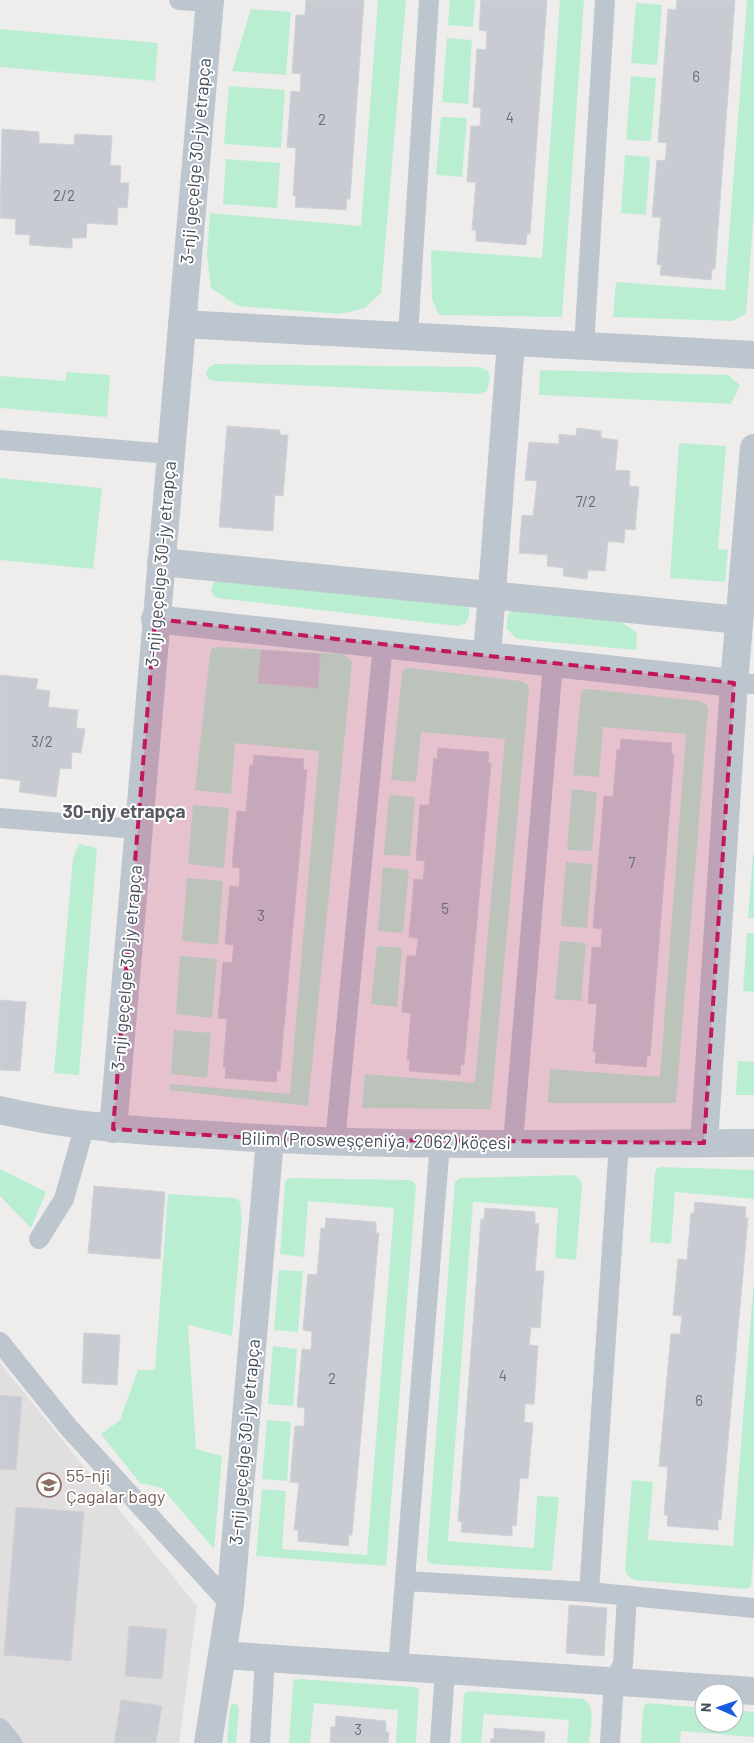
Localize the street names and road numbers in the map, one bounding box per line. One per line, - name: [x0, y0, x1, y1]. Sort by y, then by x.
- street label: 3-nji geçelge 30-jy etrapça: [175, 57, 215, 265]
- street label: 3-nji geçelge 30-jy etrapça: [140, 460, 180, 668]
- street label: 3-nji geçelge 30-jy etrapça: [106, 864, 146, 1072]
- street label: Bilim (Prosweşçeniýa, 2062) köçesi: [241, 1127, 511, 1153]
- street label: 3-nji geçelge 30-jy etrapça: [224, 1338, 264, 1546]

